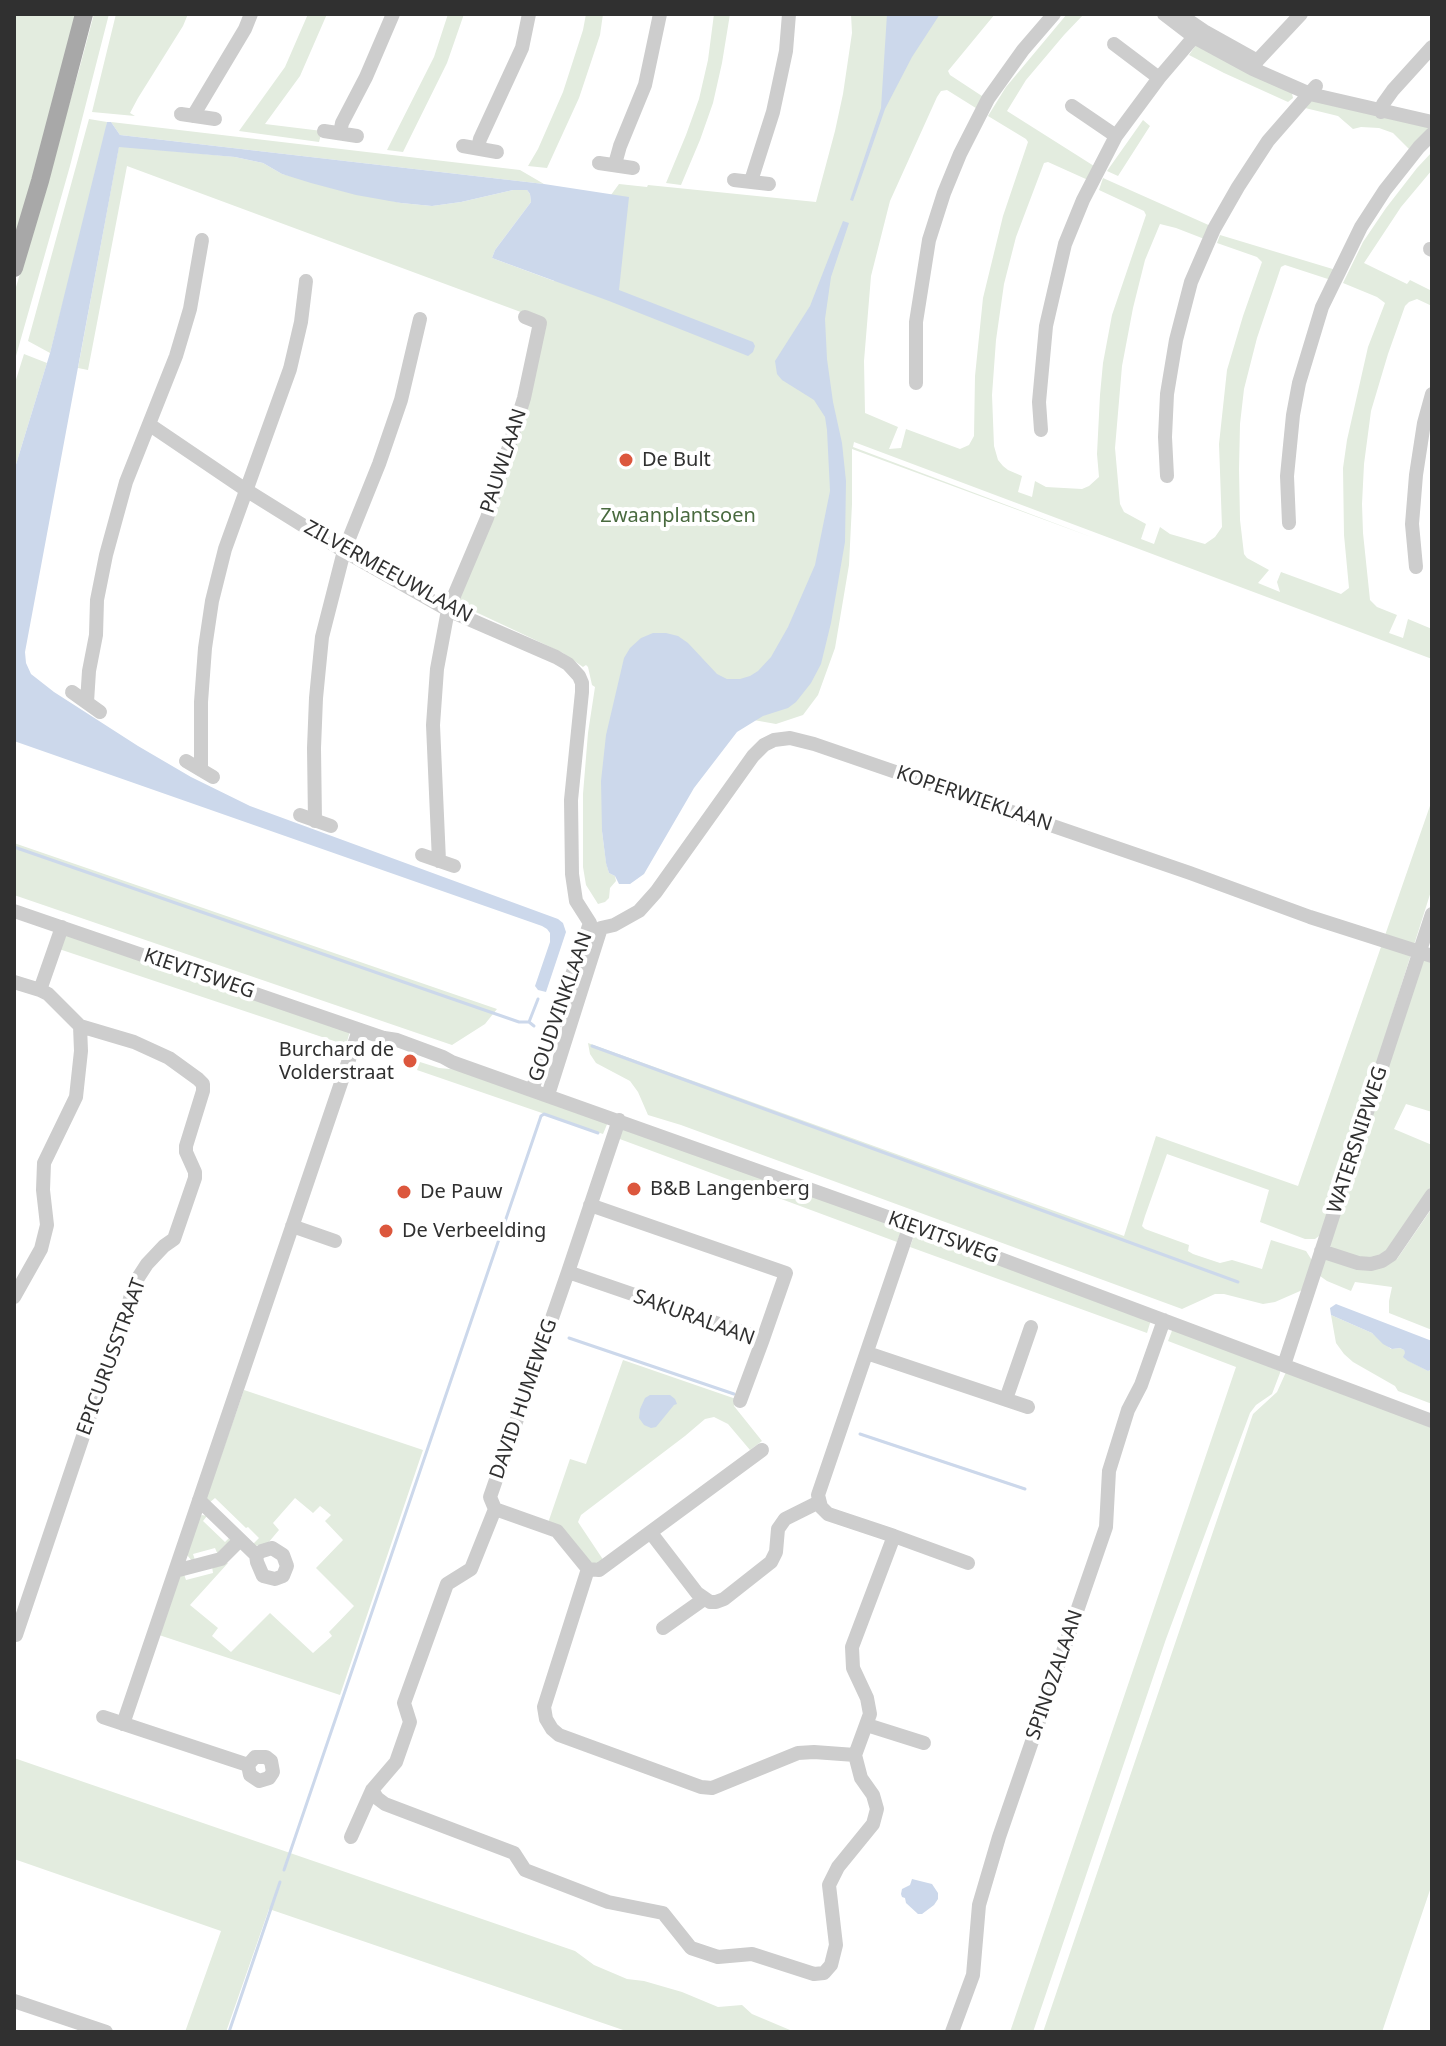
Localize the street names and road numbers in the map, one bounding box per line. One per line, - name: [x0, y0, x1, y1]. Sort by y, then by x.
- street label: PAUWLAAN: [476, 406, 532, 516]
- street label: ZILVERMEEUWLAAN: [300, 516, 476, 628]
- street label: KOPERWIEKLAAN: [893, 761, 1055, 837]
- street label: GOUDVINKLAAN: [524, 929, 598, 1085]
- street label: KIEVITSWEG: [141, 944, 257, 1004]
- street label: WATERSNIPWEG: [1323, 1063, 1393, 1217]
- street label: KIEVITSWEG: [885, 1207, 1001, 1269]
- street label: EPICURUSSTRAAT: [72, 1275, 152, 1439]
- street label: SAKURALAAN: [630, 1285, 758, 1351]
- street label: DAVID HUMEWEG: [485, 1316, 563, 1482]
- street label: SPINOZALAAN: [1022, 1607, 1088, 1743]

